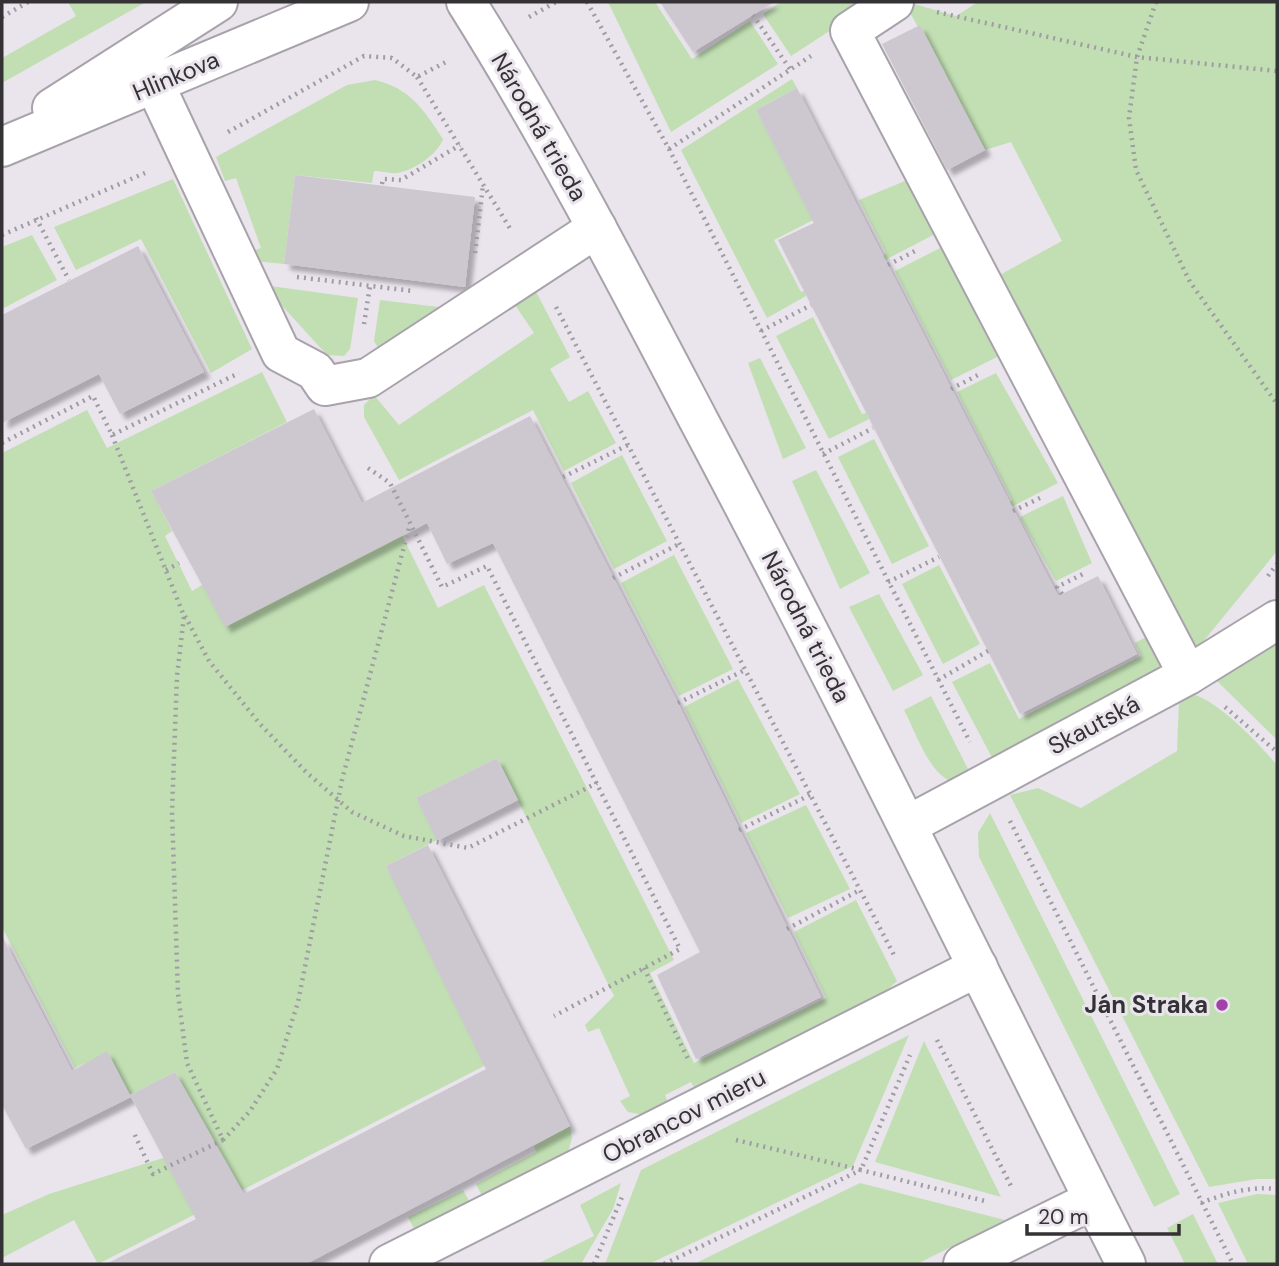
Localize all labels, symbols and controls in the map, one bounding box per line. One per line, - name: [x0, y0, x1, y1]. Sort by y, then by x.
- street label: Hlinkova: [128, 43, 224, 108]
- street label: Národná trieda: [484, 47, 594, 207]
- street label: Národná trieda: [755, 546, 858, 708]
- street label: Skautská: [1043, 688, 1145, 762]
- place label: Ján Straka: [1084, 989, 1208, 1020]
- marker: Ján Straka: [1214, 997, 1230, 1013]
- street label: Obrancov mieru: [597, 1061, 771, 1170]
- scale bar: [1027, 1192, 1179, 1236]
- text: 20 m: [1038, 1203, 1089, 1231]

